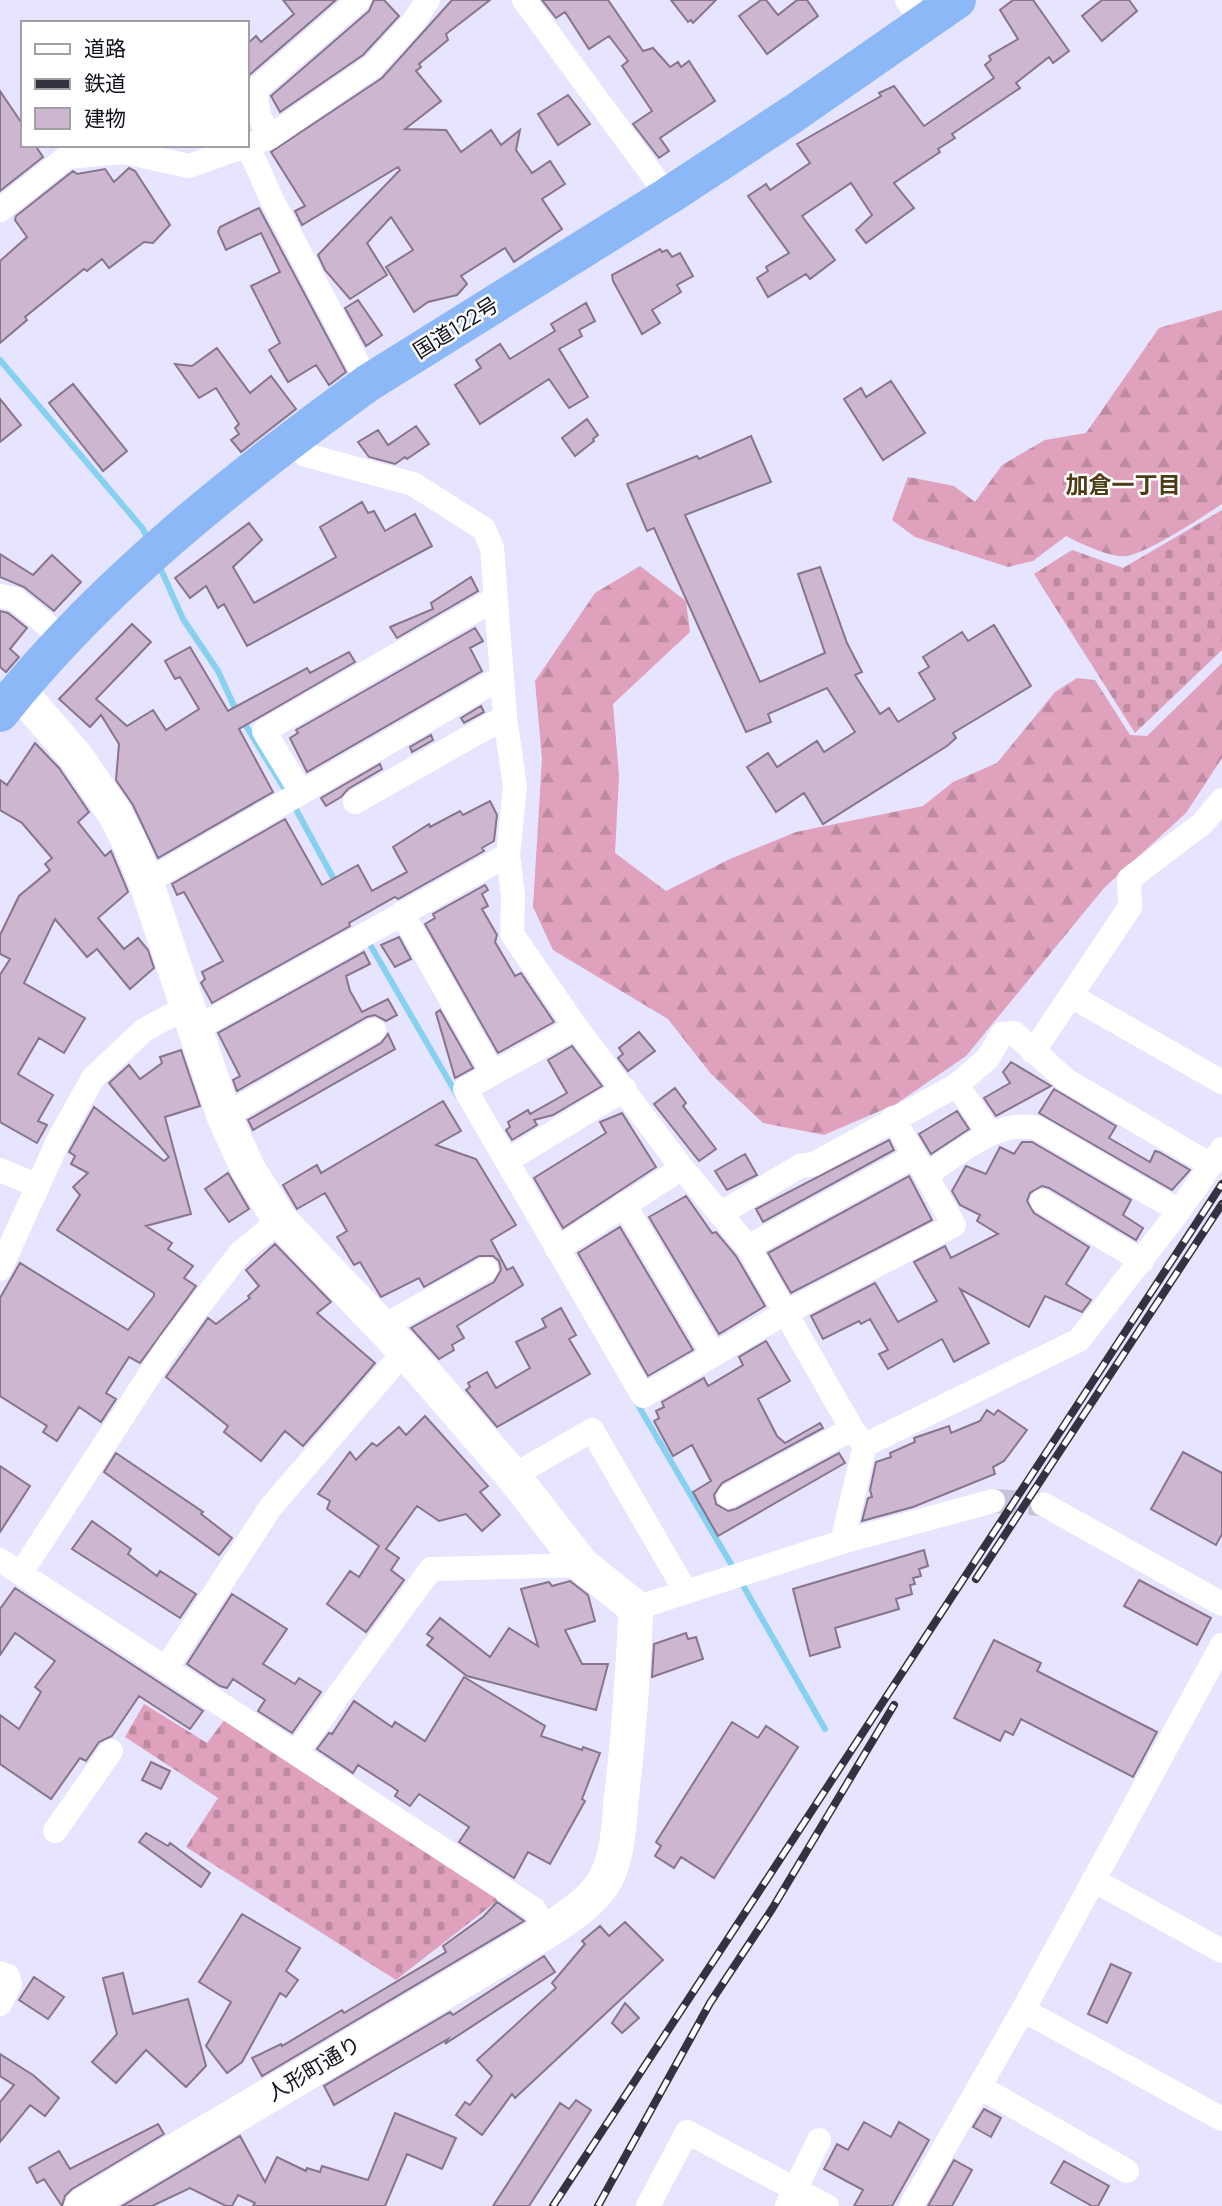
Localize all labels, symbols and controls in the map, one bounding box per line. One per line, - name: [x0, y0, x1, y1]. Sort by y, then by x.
- legend: [21, 21, 248, 147]
- text: 道路: [84, 34, 126, 62]
- text: 鉄道: [84, 69, 126, 97]
- text: 建物: [84, 104, 126, 132]
- street label: 国道122号: [408, 290, 503, 364]
- district label: 加倉一丁目: [1066, 468, 1181, 500]
- street label: 人形町通り: [261, 2029, 366, 2107]

